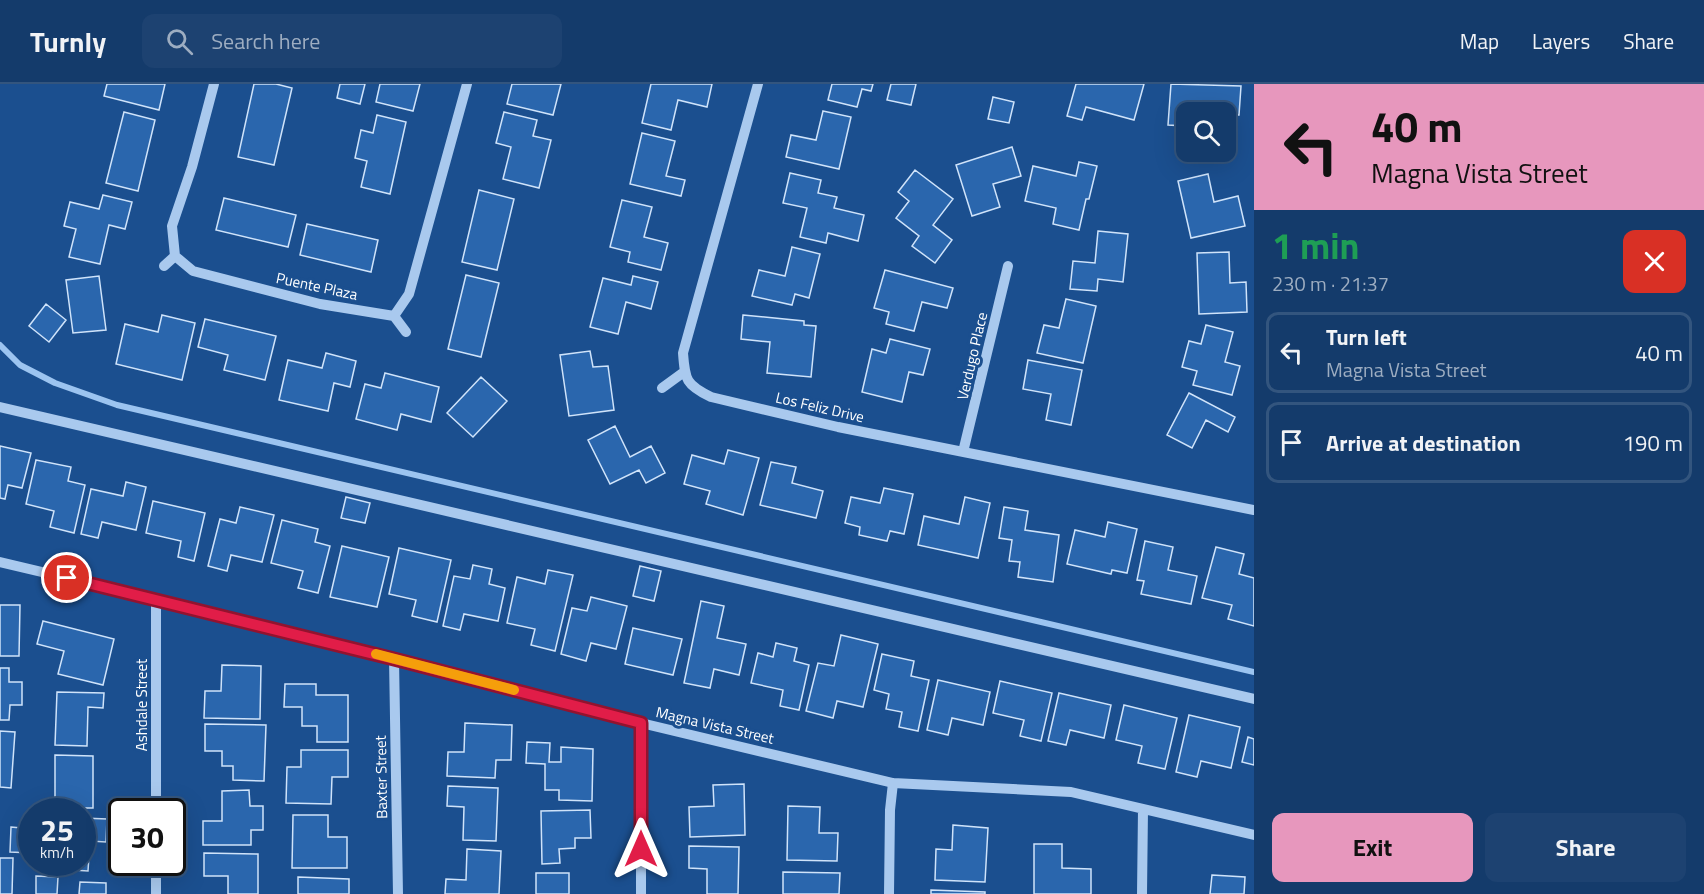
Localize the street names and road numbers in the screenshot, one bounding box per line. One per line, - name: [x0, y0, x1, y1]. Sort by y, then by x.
- street label: Puente Plaza: [274, 266, 360, 306]
- street label: Verdugo Place: [951, 310, 993, 402]
- street label: Los Feliz Drive: [773, 386, 867, 428]
- street label: Ashdale Street: [130, 658, 153, 751]
- street label: Magna Vista Street: [654, 700, 777, 750]
- street label: Baxter Street: [369, 734, 393, 819]

